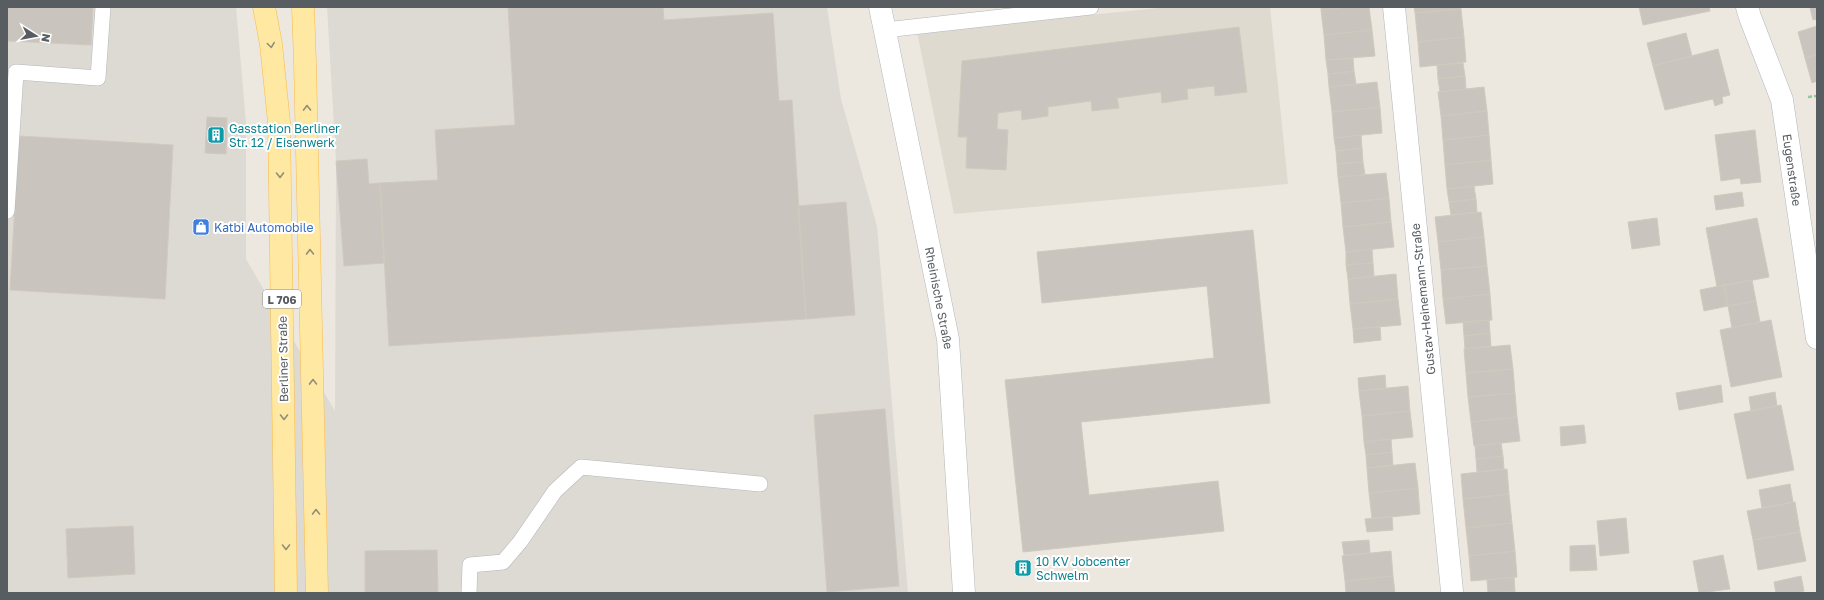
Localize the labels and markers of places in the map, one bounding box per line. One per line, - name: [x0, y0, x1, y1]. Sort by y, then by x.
- place label: Gasstation Berliner Str. 12 / Eisenwerk: [229, 121, 340, 150]
- building icon: Gasstation Berliner Str. 12 / Eisenwerk: [206, 125, 226, 145]
- shop icon: Katbi Automobile: [191, 217, 211, 237]
- place label: Katbi Automobile: [214, 220, 313, 235]
- place label: 10 KV Jobcenter Schwelm: [1036, 554, 1130, 583]
- building icon: 10 KV Jobcenter Schwelm: [1013, 558, 1033, 578]

